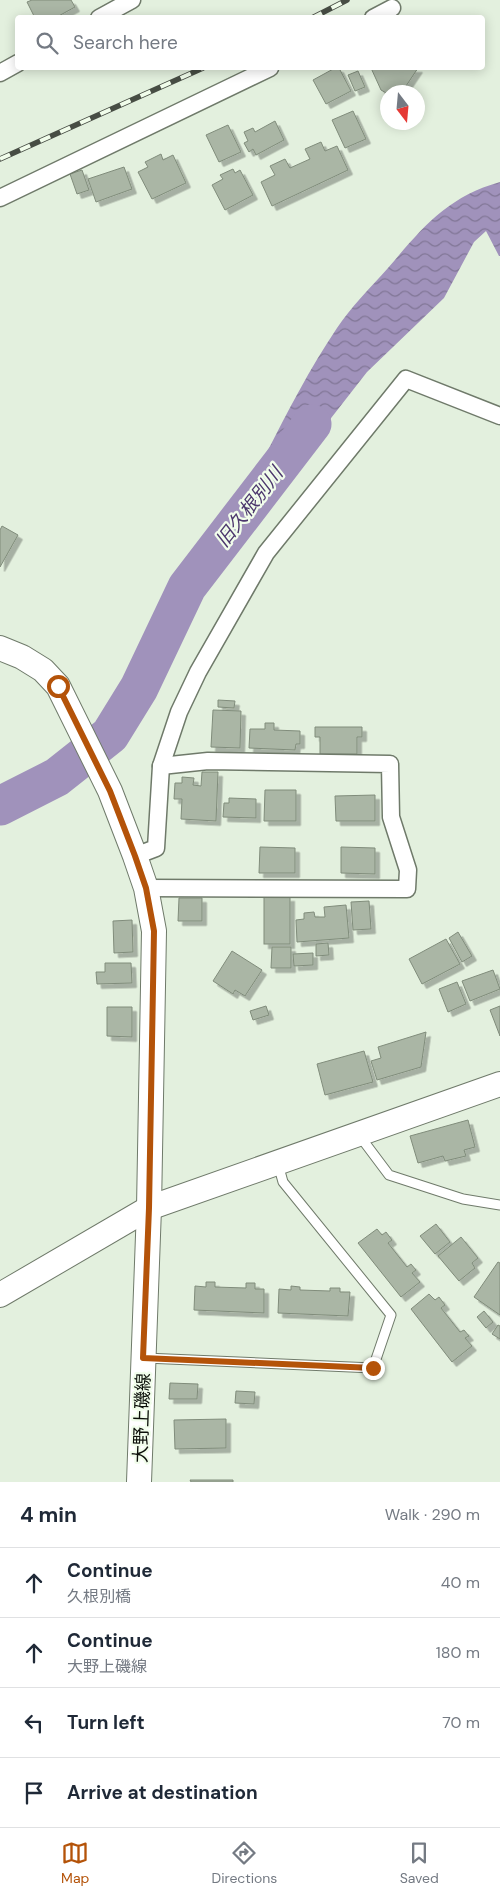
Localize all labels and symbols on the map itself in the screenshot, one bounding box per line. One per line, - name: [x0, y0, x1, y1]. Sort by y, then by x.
- north arrow: [380, 85, 425, 130]
- water label: 旧久根別川: [210, 460, 289, 552]
- route start: [47, 675, 70, 698]
- route end: [362, 1357, 385, 1380]
- street label: 大野上磯線: [128, 1373, 156, 1463]

